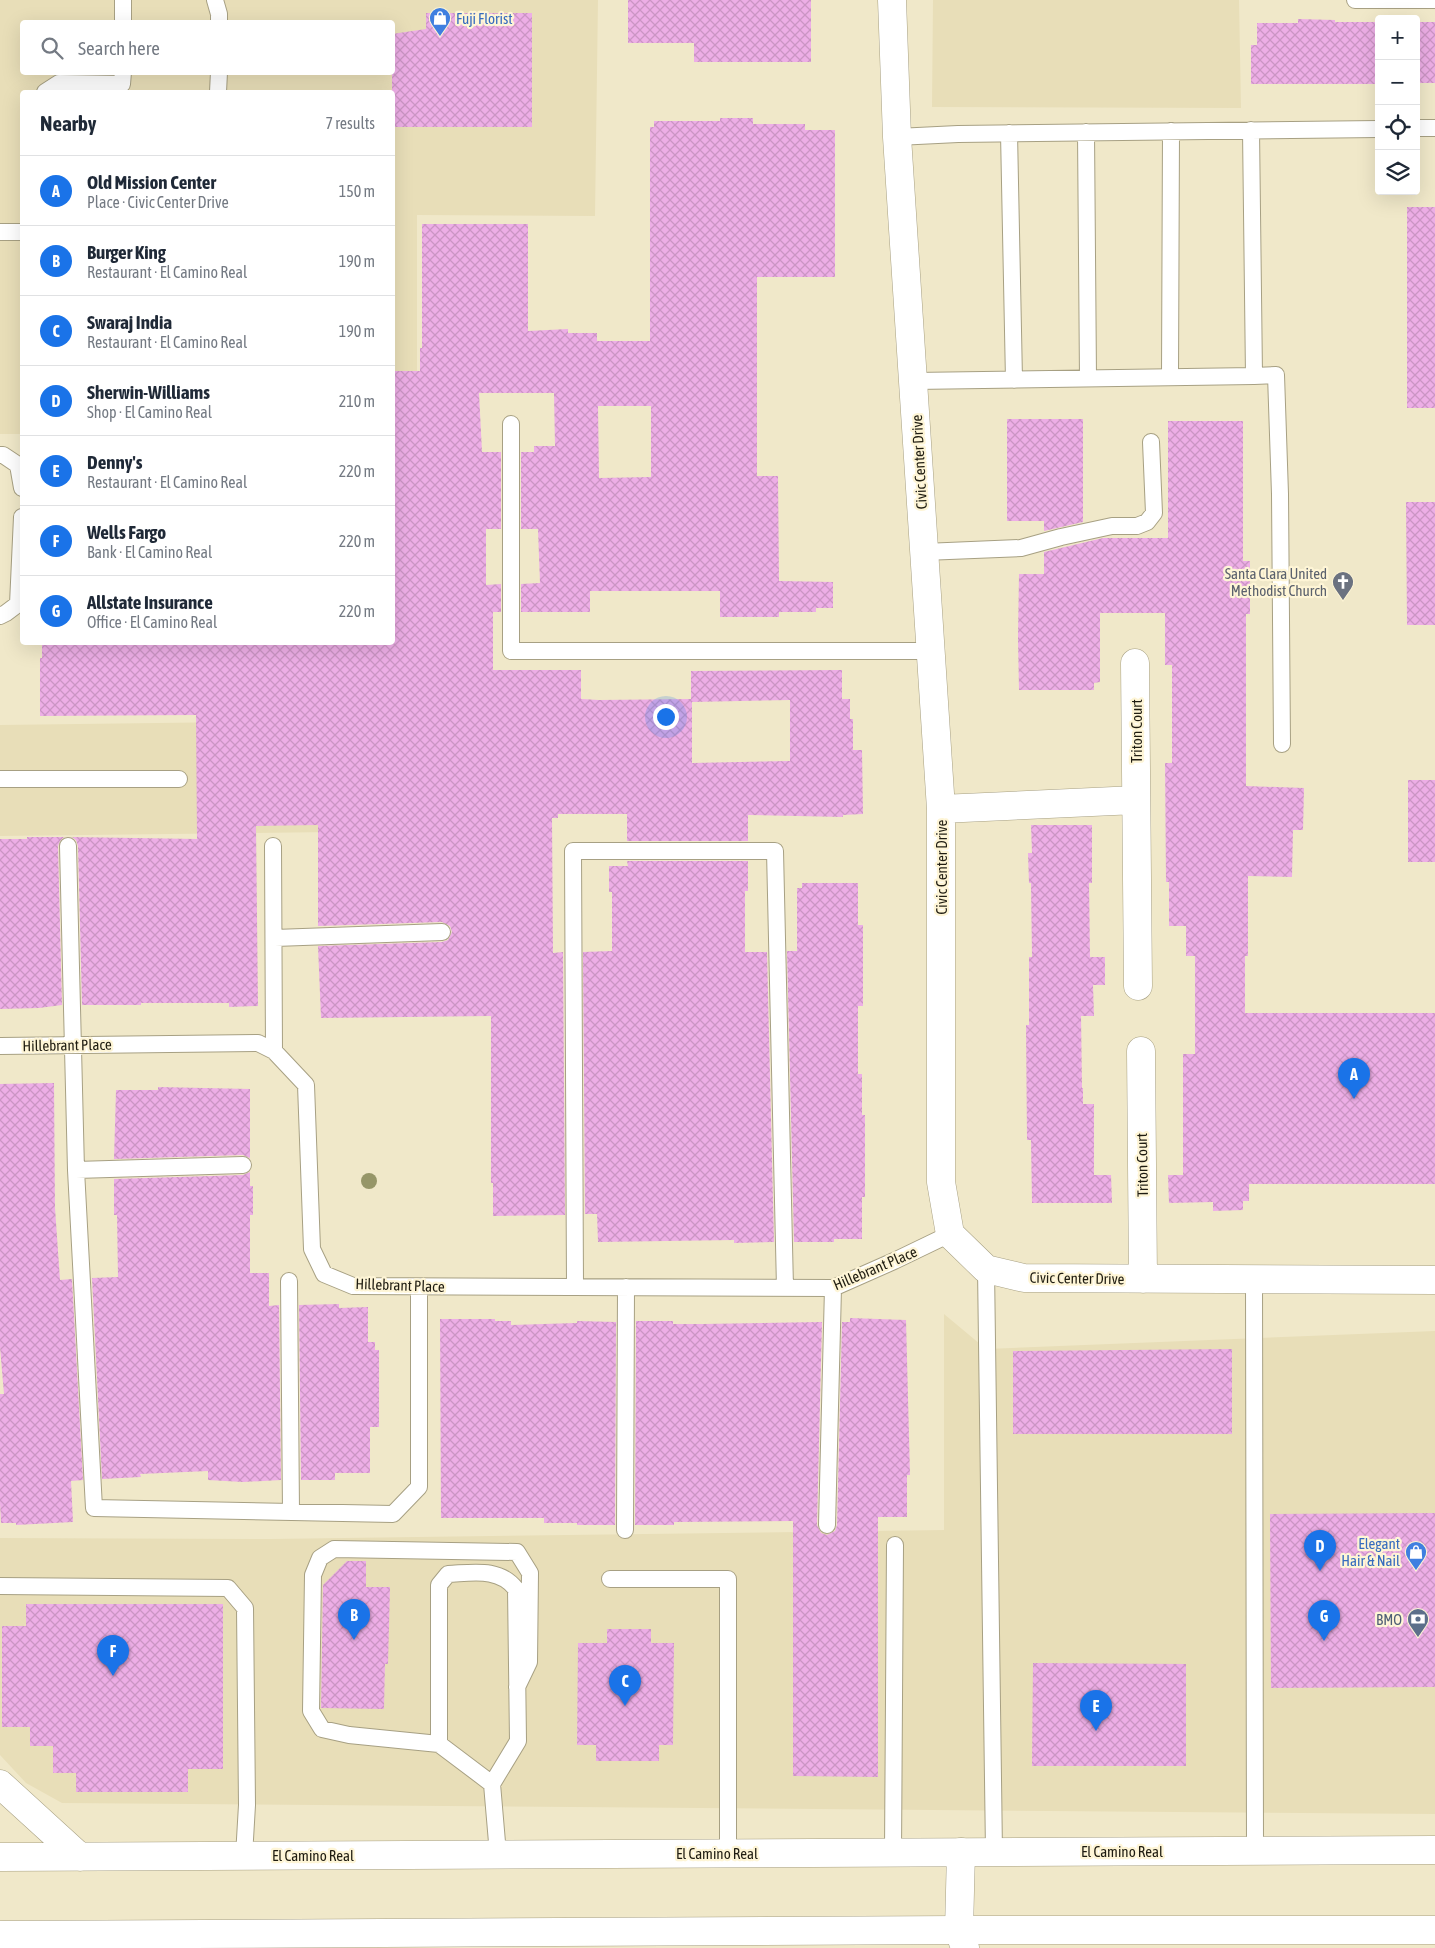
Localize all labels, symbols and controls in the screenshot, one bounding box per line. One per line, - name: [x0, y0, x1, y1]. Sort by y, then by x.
- shop icon: Fuji Florist: [428, 6, 452, 37]
- place label: Fuji Florist: [456, 10, 513, 27]
- map controls: [1375, 15, 1420, 195]
- button: +: [1375, 15, 1420, 60]
- search box: [20, 20, 395, 75]
- icon: search: [38, 34, 66, 62]
- text: Search here: [78, 37, 160, 59]
- button: −: [1375, 60, 1420, 105]
- button: locate: [1375, 105, 1420, 150]
- text: Nearby: [40, 111, 96, 135]
- text: 7 results: [325, 114, 375, 132]
- button: layers: [1375, 150, 1420, 195]
- text: Old Mission Center: [87, 171, 216, 193]
- text: A: [52, 182, 60, 200]
- text: 150 m: [339, 182, 375, 200]
- text: Place · Civic Center Drive: [87, 193, 229, 211]
- text: Burger King: [87, 241, 166, 263]
- text: B: [52, 252, 60, 270]
- text: 190 m: [339, 252, 375, 270]
- text: Restaurant · El Camino Real: [87, 263, 247, 281]
- text: Swaraj India: [87, 311, 172, 333]
- text: C: [52, 322, 60, 340]
- text: 190 m: [339, 322, 375, 340]
- text: Restaurant · El Camino Real: [87, 333, 247, 351]
- text: Sherwin-Williams: [87, 381, 210, 403]
- text: D: [52, 392, 60, 410]
- text: 210 m: [339, 392, 375, 410]
- text: Shop · El Camino Real: [87, 403, 212, 421]
- street label: Civic Center Drive: [908, 414, 930, 510]
- text: Denny's: [87, 451, 142, 473]
- text: E: [53, 462, 59, 480]
- text: 220 m: [339, 462, 375, 480]
- text: Restaurant · El Camino Real: [87, 473, 247, 491]
- text: Wells Fargo: [87, 521, 166, 543]
- text: F: [53, 532, 59, 550]
- text: 220 m: [339, 532, 375, 550]
- text: Bank · El Camino Real: [87, 543, 212, 561]
- place label: Santa Clara United Methodist Church: [1225, 565, 1327, 599]
- church icon: Santa Clara United Methodist Church: [1331, 570, 1355, 601]
- text: Allstate Insurance: [87, 591, 213, 613]
- text: G: [52, 602, 60, 620]
- text: 220 m: [339, 602, 375, 620]
- text: Office · El Camino Real: [87, 613, 217, 631]
- street label: Triton Court: [1128, 699, 1145, 763]
- your location: [653, 704, 679, 730]
- street label: Civic Center Drive: [933, 819, 950, 914]
- street label: Hillebrant Place: [22, 1036, 112, 1054]
- pin: A: [1338, 1058, 1370, 1099]
- street label: Triton Court: [1133, 1133, 1151, 1197]
- street label: Hillebrant Place: [831, 1243, 920, 1293]
- street label: Civic Center Drive: [1029, 1269, 1125, 1287]
- street label: Hillebrant Place: [355, 1275, 445, 1295]
- pin: D: [1304, 1530, 1336, 1571]
- place label: Elegant Hair & Nail: [1341, 1535, 1400, 1569]
- shop icon: Elegant Hair & Nail: [1404, 1540, 1428, 1571]
- pin: B: [338, 1599, 370, 1640]
- pin: G: [1308, 1600, 1340, 1641]
- bank icon: BMO: [1406, 1607, 1430, 1638]
- place label: BMO: [1376, 1611, 1402, 1628]
- pin: F: [97, 1635, 129, 1676]
- pin: C: [609, 1665, 641, 1706]
- pin: E: [1080, 1690, 1112, 1731]
- street label: El Camino Real: [1081, 1843, 1163, 1860]
- street label: El Camino Real: [676, 1845, 758, 1862]
- street label: El Camino Real: [272, 1847, 354, 1864]

